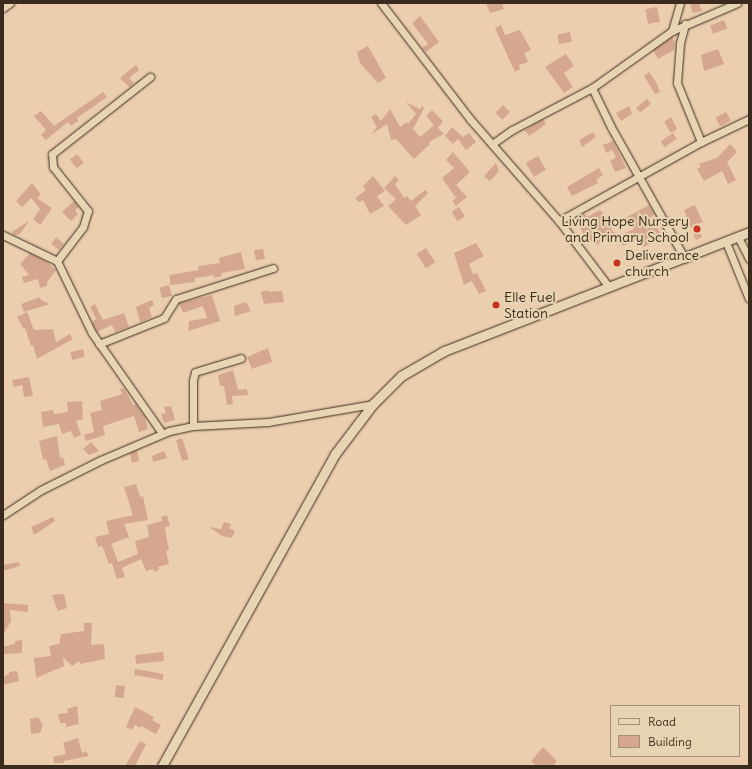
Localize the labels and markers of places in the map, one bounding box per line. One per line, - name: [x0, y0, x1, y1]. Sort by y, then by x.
- place label: Living Hope Nursery and Primary School: [561, 213, 689, 246]
- marker: Living Hope Nursery and Primary School: [692, 224, 702, 234]
- place label: Deliverance church: [625, 247, 699, 280]
- marker: Deliverance church: [612, 258, 622, 268]
- place label: Elle Fuel Station: [504, 289, 556, 322]
- marker: Elle Fuel Station: [491, 300, 501, 310]

